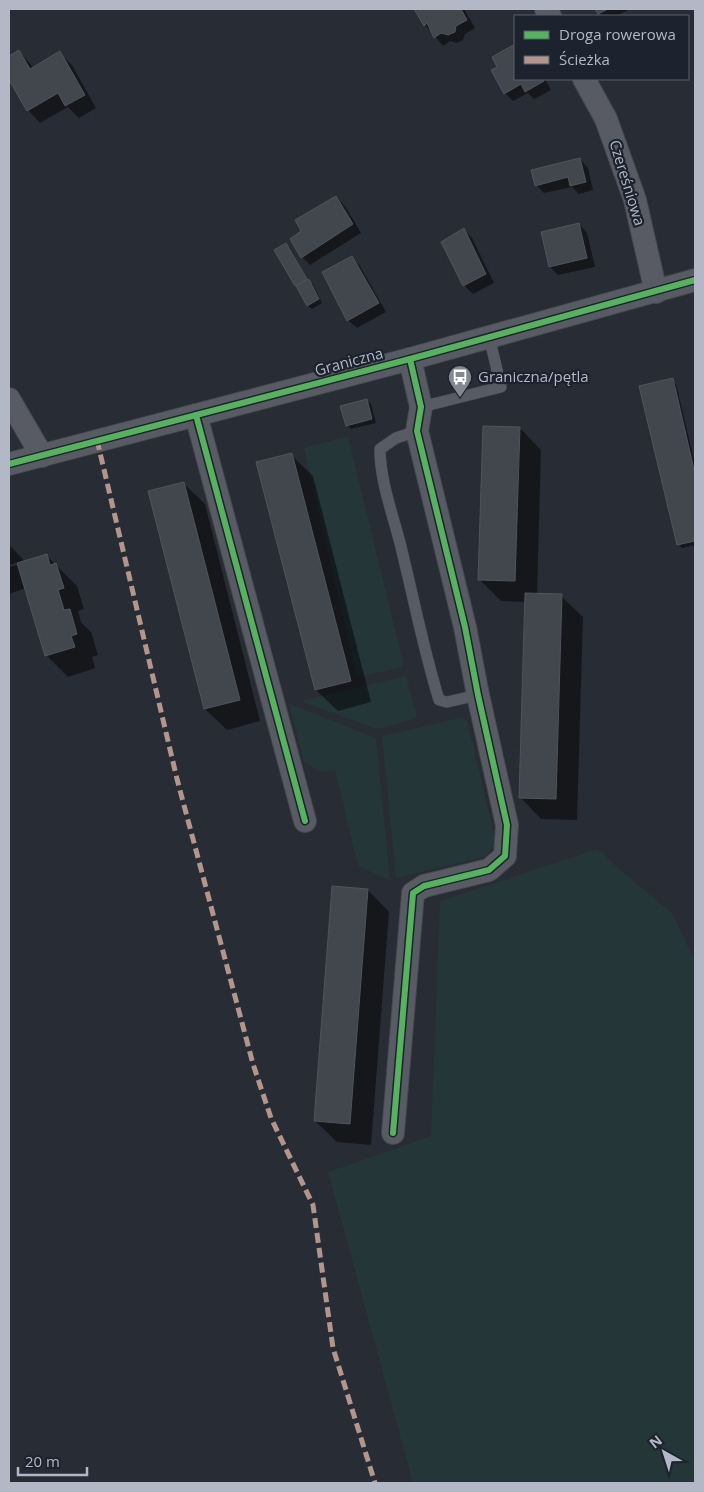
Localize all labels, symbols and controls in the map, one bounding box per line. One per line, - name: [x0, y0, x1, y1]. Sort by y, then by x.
- legend: [514, 15, 689, 80]
- text: Droga rowerowa: [559, 24, 676, 44]
- text: Ścieżka: [559, 49, 610, 69]
- street label: Czereśniowa: [605, 137, 650, 228]
- street label: Graniczna: [312, 342, 385, 380]
- bus stop icon: Graniczna/pętla: [447, 364, 473, 398]
- place label: Graniczna/pętla: [478, 366, 589, 386]
- north arrow: [639, 1427, 689, 1477]
- text: N: [645, 1431, 666, 1452]
- scale bar: [18, 1444, 86, 1476]
- text: 20 m: [25, 1451, 60, 1471]

